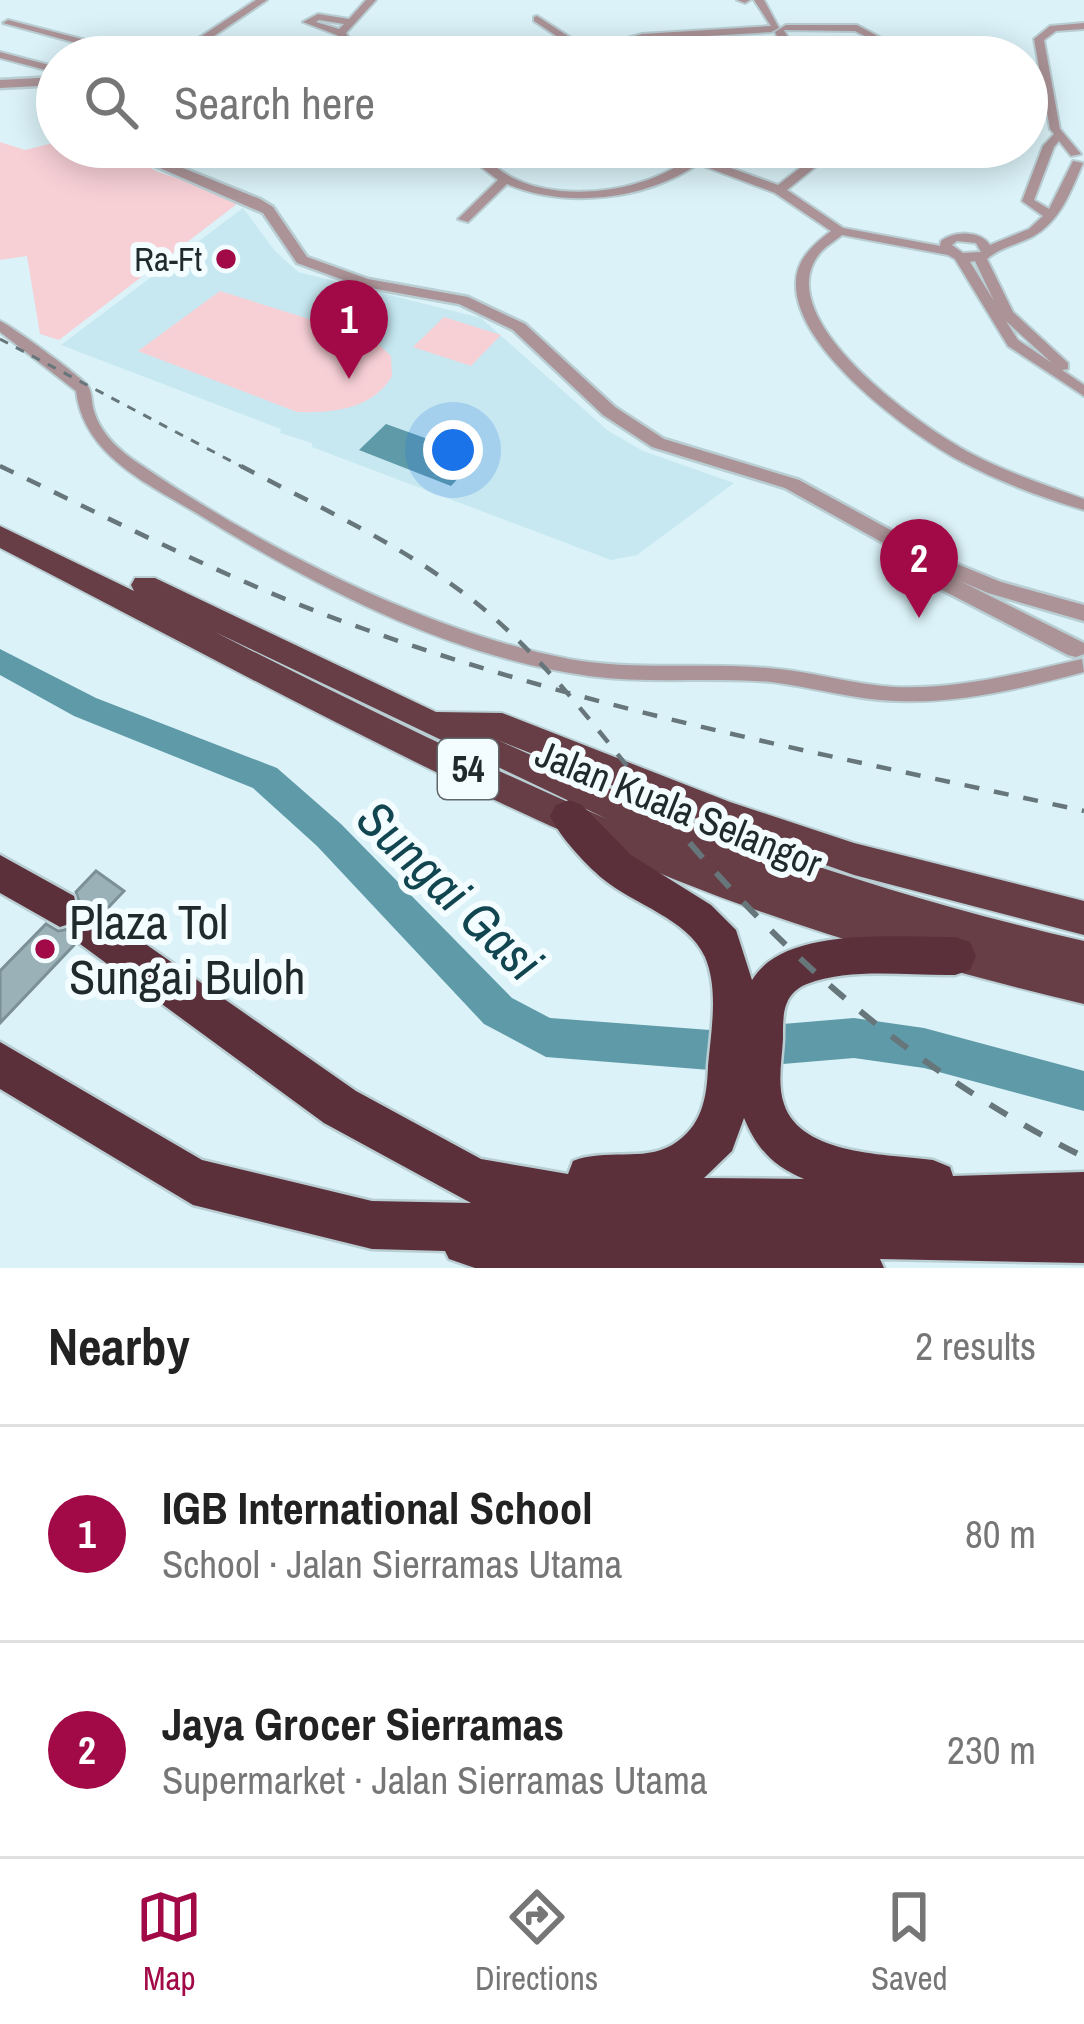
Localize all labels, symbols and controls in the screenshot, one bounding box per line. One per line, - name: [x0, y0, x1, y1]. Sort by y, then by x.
- search box: [36, 36, 1048, 168]
- icon: search: [78, 69, 144, 135]
- text: Search here: [174, 72, 375, 133]
- place label: Ra-Ft: [134, 237, 202, 281]
- marker: Ra-Ft: [213, 246, 239, 272]
- pin: 1: [310, 280, 388, 379]
- your location: [423, 420, 483, 480]
- pin: 2: [880, 519, 958, 618]
- street label: Jalan Kuala Selangor: [528, 727, 830, 889]
- road number: 54: [438, 739, 498, 799]
- water label: Sungai Gasi: [342, 784, 558, 996]
- place label: Plaza Tol Sungai Buloh: [69, 889, 305, 1009]
- marker: Plaza Tol Sungai Buloh: [32, 936, 58, 962]
- text: Nearby: [48, 1312, 190, 1381]
- text: 2 results: [915, 1320, 1036, 1372]
- text: IGB International School: [162, 1477, 593, 1538]
- text: 1: [78, 1508, 96, 1560]
- text: 80 m: [965, 1508, 1036, 1560]
- text: School · Jalan Sierramas Utama: [162, 1538, 622, 1590]
- text: Jaya Grocer Sierramas: [162, 1693, 564, 1754]
- text: 2: [78, 1724, 96, 1776]
- text: 230 m: [947, 1724, 1036, 1776]
- text: Supermarket · Jalan Sierramas Utama: [162, 1754, 708, 1806]
- tab: Map: [136, 1884, 202, 2000]
- tab: Directions: [475, 1884, 598, 2000]
- tab: Saved: [871, 1884, 948, 2000]

